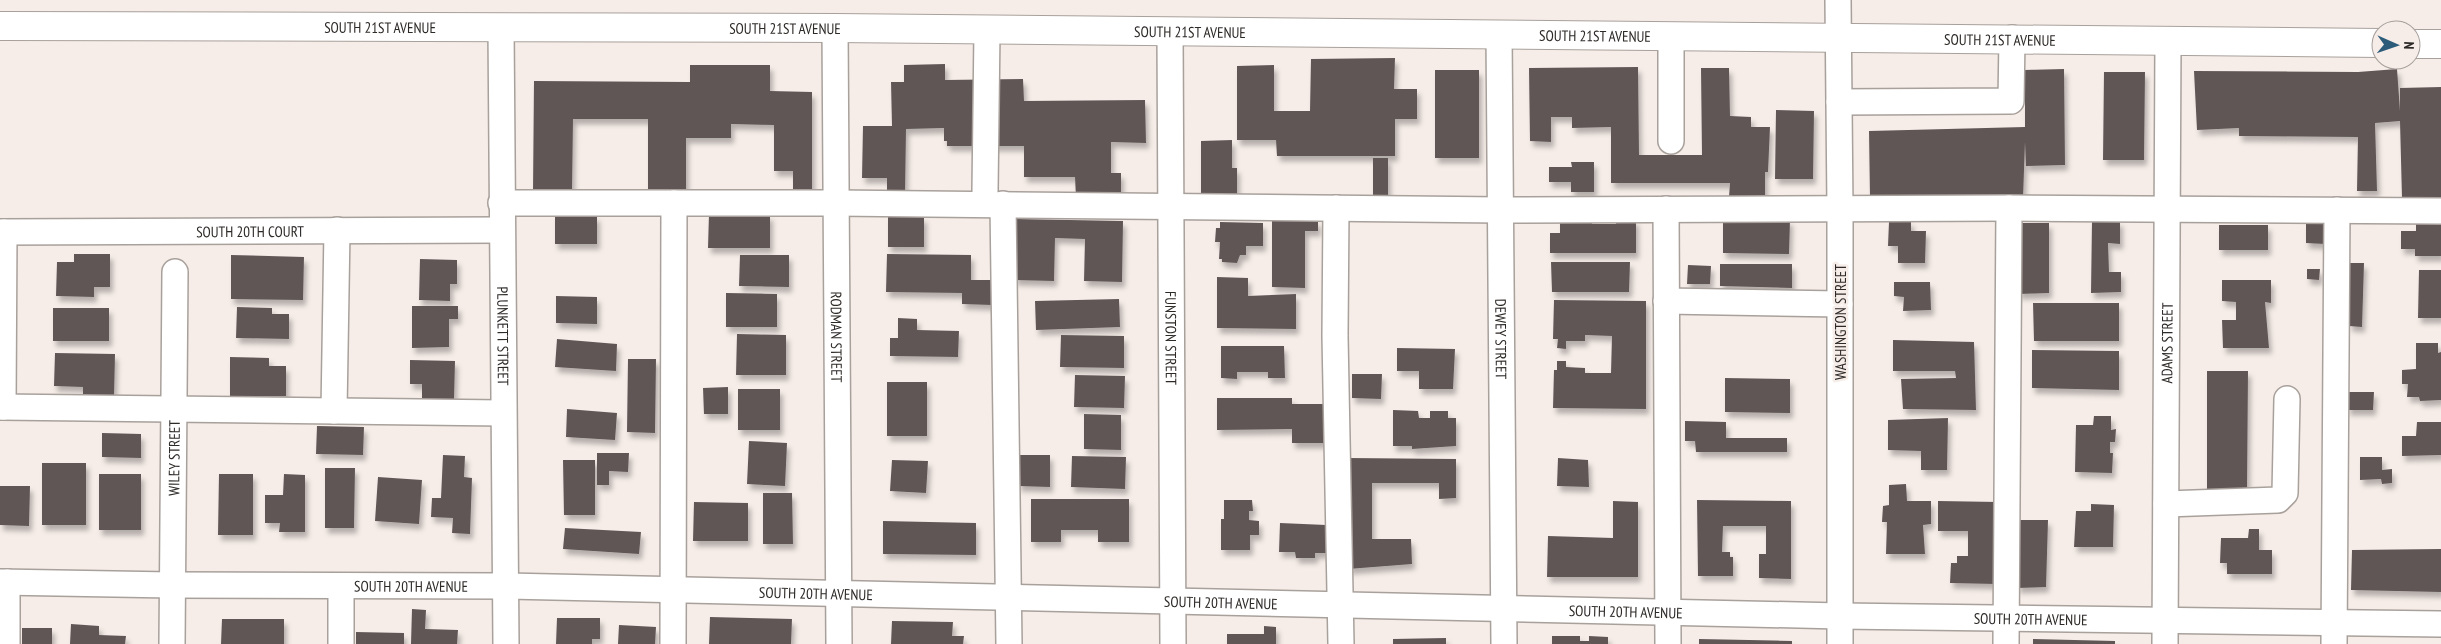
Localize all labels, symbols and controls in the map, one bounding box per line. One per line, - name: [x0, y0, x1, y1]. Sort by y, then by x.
- street label: SOUTH 21ST AVENUE: [324, 17, 436, 37]
- street label: SOUTH 21ST AVENUE: [729, 18, 841, 38]
- north arrow: [2371, 20, 2421, 70]
- street label: SOUTH 21ST AVENUE: [1134, 21, 1246, 41]
- street label: SOUTH 21ST AVENUE: [1539, 25, 1651, 45]
- street label: SOUTH 21ST AVENUE: [1944, 29, 2056, 49]
- text: N: [2400, 41, 2418, 50]
- street label: SOUTH 20TH COURT: [196, 221, 304, 241]
- street label: WASHINGTON STREET: [1831, 264, 1850, 380]
- street label: PLUNKETT STREET: [494, 286, 513, 386]
- street label: FUNSTON STREET: [1162, 291, 1181, 385]
- street label: RODMAN STREET: [827, 292, 847, 383]
- street label: DEWEY STREET: [1492, 299, 1511, 380]
- street label: ADAMS STREET: [2157, 302, 2176, 383]
- street label: WILEY STREET: [164, 420, 183, 496]
- street label: SOUTH 20TH AVENUE: [354, 576, 468, 595]
- street label: SOUTH 20TH AVENUE: [759, 582, 873, 604]
- street label: SOUTH 20TH AVENUE: [1164, 591, 1278, 613]
- street label: SOUTH 20TH AVENUE: [1569, 600, 1683, 622]
- street label: SOUTH 20TH AVENUE: [1974, 608, 2088, 629]

